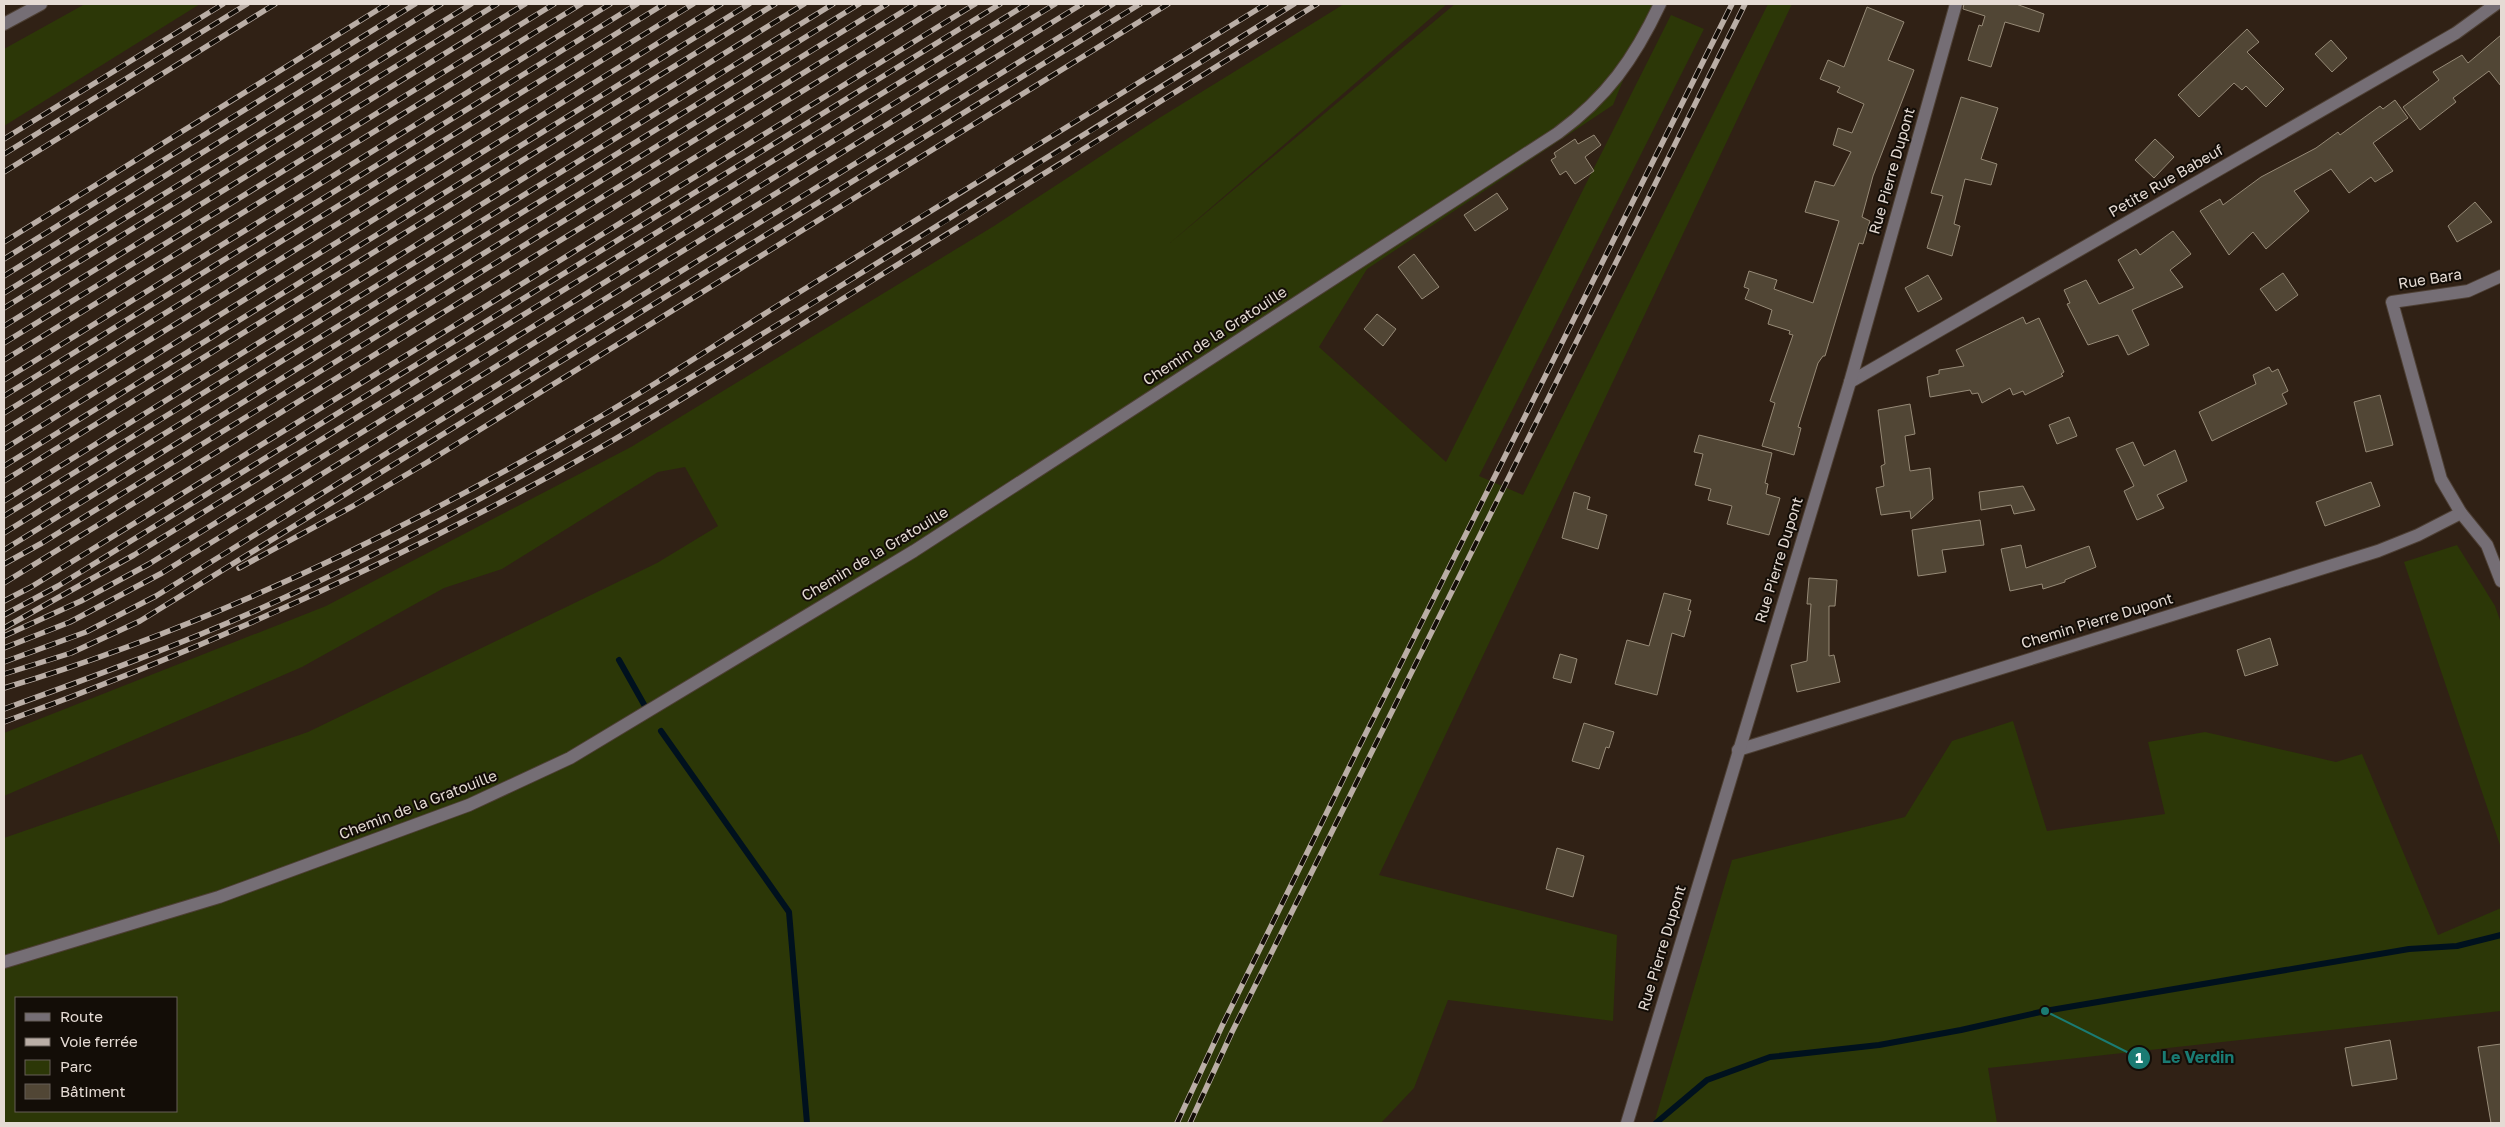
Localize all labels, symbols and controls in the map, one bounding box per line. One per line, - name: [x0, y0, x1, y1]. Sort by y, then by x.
- street label: Rue Pierre Dupont: [1864, 105, 1918, 236]
- street label: Petite Rue Babeuf: [2105, 140, 2226, 220]
- street label: Rue Bara: [2397, 264, 2463, 292]
- street label: Chemin de la Gratouille: [1139, 282, 1290, 388]
- street label: Rue Pierre Dupont: [1750, 495, 1806, 625]
- street label: Chemin de la Gratouille: [798, 502, 951, 604]
- street label: Chemin Pierre Dupont: [2019, 588, 2175, 652]
- street label: Chemin de la Gratouille: [336, 765, 500, 843]
- street label: Rue Pierre Dupont: [1633, 883, 1689, 1013]
- legend: [15, 997, 178, 1112]
- text: Route: [60, 1007, 103, 1025]
- text: Voie ferrée: [60, 1032, 138, 1050]
- callout: Le Verdin: [2126, 1042, 2244, 1073]
- text: Le Verdin: [2162, 1047, 2234, 1067]
- text: 1: [2135, 1048, 2143, 1066]
- text: Parc: [60, 1057, 92, 1075]
- text: Bâtiment: [60, 1082, 125, 1100]

